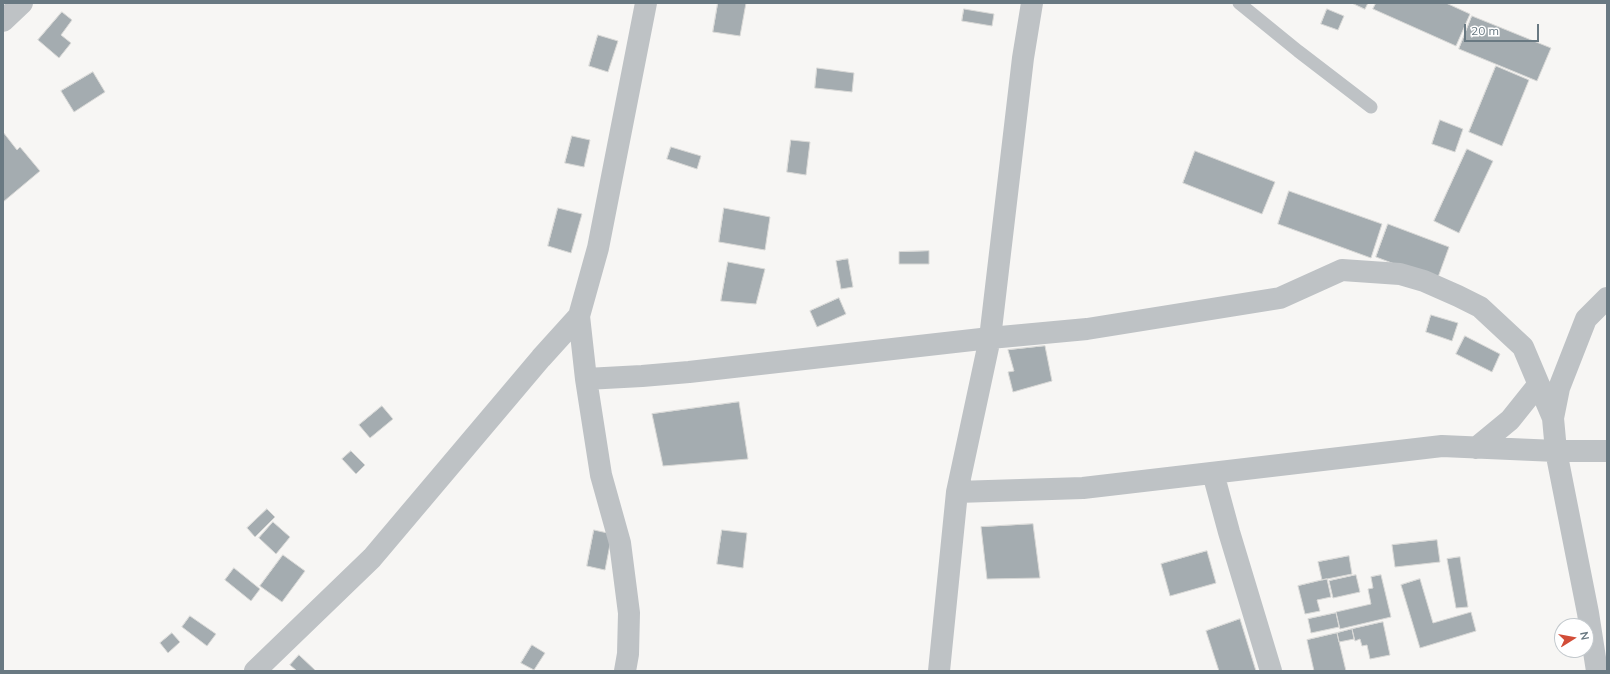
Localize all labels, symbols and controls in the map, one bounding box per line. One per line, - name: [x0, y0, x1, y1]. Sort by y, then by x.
- scale bar: [1466, 16, 1541, 42]
- text: 20 m: [1471, 23, 1499, 38]
- north arrow: [1554, 618, 1594, 658]
- text: N: [1577, 630, 1592, 641]

